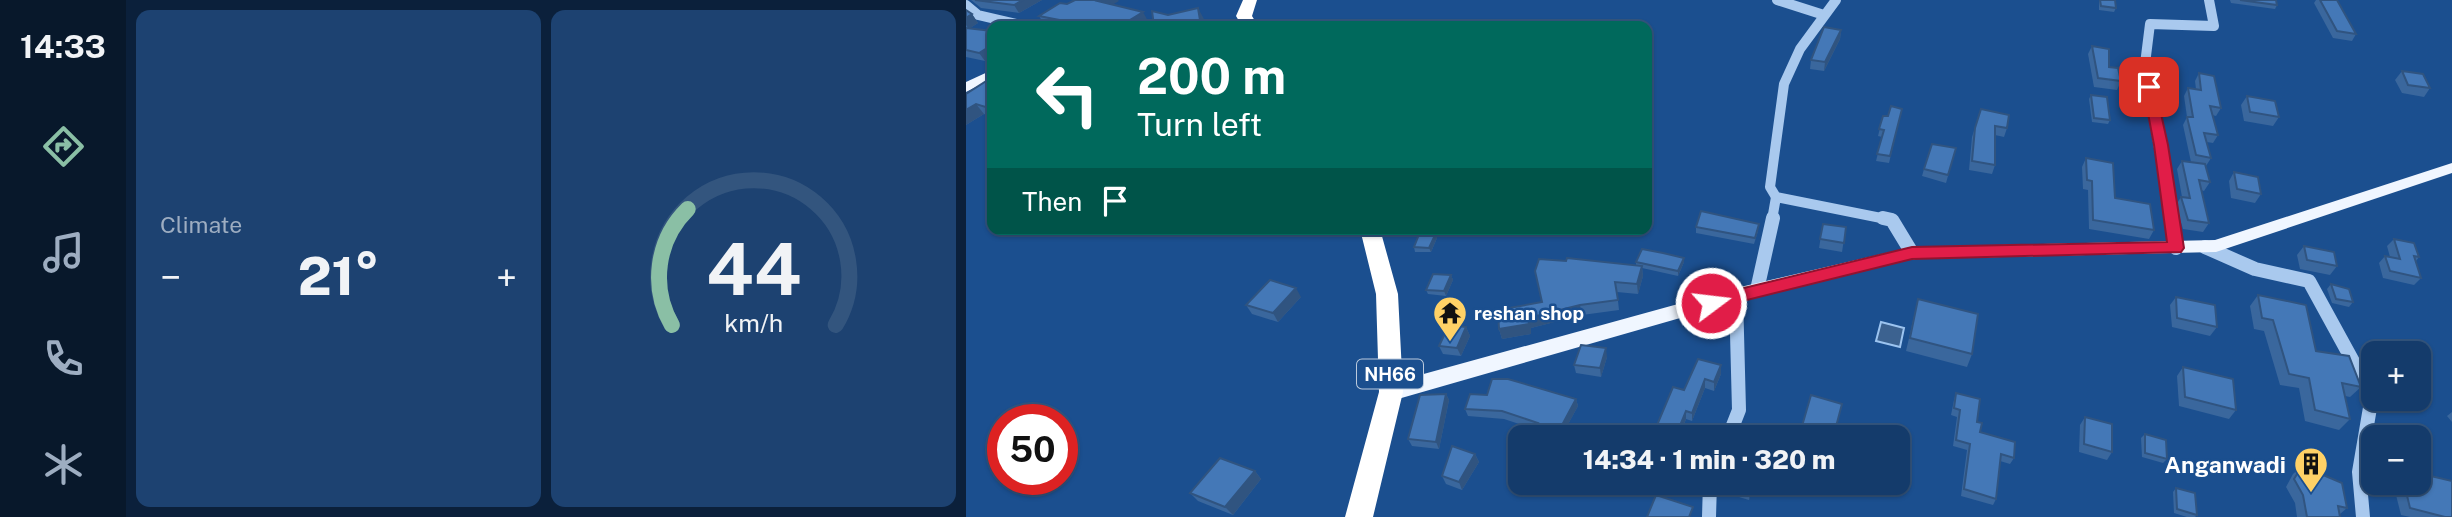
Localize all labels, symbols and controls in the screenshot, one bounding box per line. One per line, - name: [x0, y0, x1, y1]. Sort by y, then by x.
- text: 14:33: [20, 28, 106, 65]
- text: 200 m: [1137, 47, 1286, 105]
- icon: left: [1022, 49, 1113, 140]
- pin: [2119, 57, 2179, 117]
- icon: arrive: [2130, 68, 2168, 106]
- text: Turn left: [1137, 106, 1262, 143]
- icon: directions: [39, 122, 88, 171]
- icon: arrive: [1096, 182, 1134, 220]
- text: Then: [1022, 186, 1082, 217]
- text: Climate: [160, 211, 242, 238]
- text: 44: [706, 226, 801, 311]
- icon: music: [39, 228, 88, 277]
- text: 21°: [298, 246, 379, 307]
- text: −: [160, 255, 181, 300]
- text: +: [496, 255, 517, 300]
- position arrow: [1674, 266, 1748, 340]
- temple icon: reshan shop: [1431, 294, 1469, 343]
- place label: reshan shop: [1474, 302, 1584, 324]
- text: km/h: [724, 307, 783, 337]
- icon: phone: [39, 334, 88, 383]
- map controls: [2361, 341, 2431, 495]
- button: +: [2361, 341, 2431, 411]
- road number: NH66: [1357, 360, 1423, 388]
- speed limit sign: 50: [987, 404, 1078, 495]
- button: −: [2361, 425, 2431, 495]
- icon: climate: [39, 440, 88, 489]
- text: 14:34 · 1 min · 320 m: [1583, 444, 1835, 475]
- building icon: Anganwadi: [2292, 445, 2330, 494]
- place label: Anganwadi: [2164, 451, 2286, 478]

